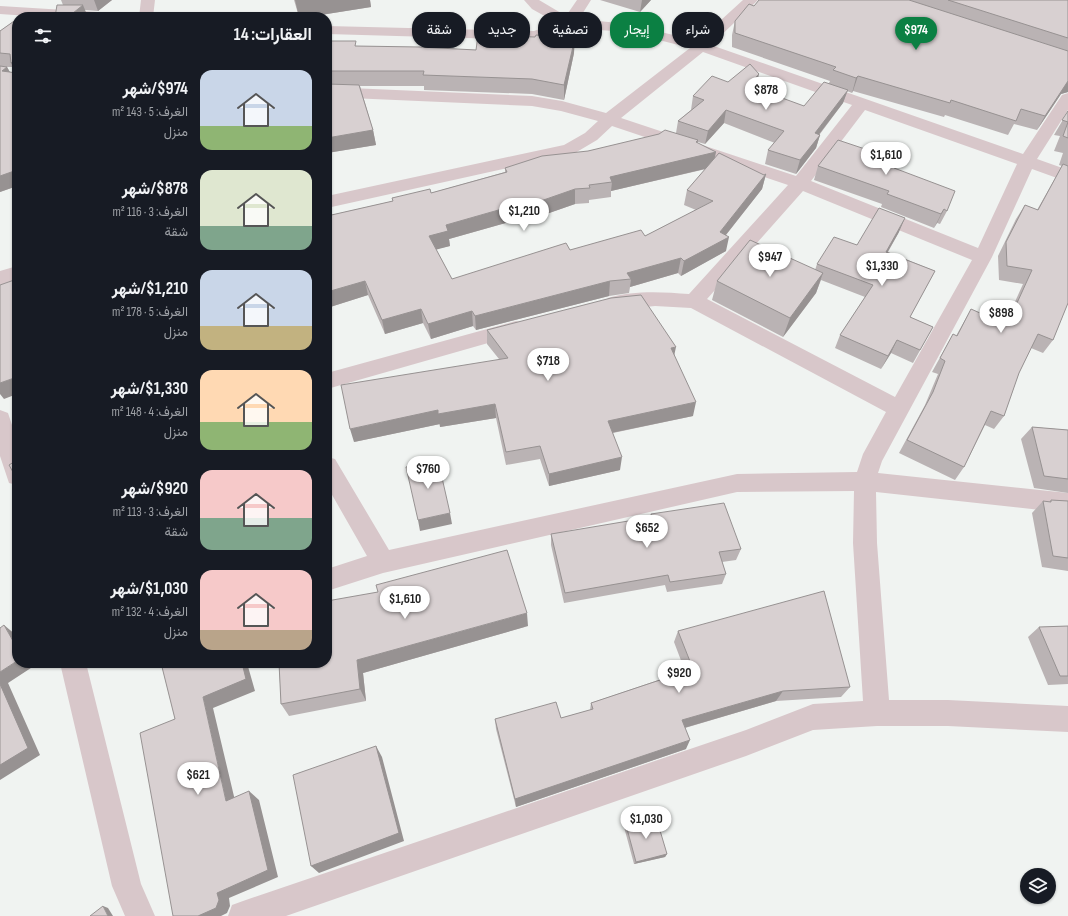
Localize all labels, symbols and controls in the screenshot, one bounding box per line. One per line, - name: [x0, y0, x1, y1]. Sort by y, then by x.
- chip: شقة: [412, 12, 466, 48]
- chip: جديد: [474, 12, 530, 48]
- chip: تصفية: [538, 12, 602, 48]
- chip: إيجار: [610, 12, 664, 48]
- chip: شراء: [672, 12, 724, 48]
- pin: $974: [892, 17, 940, 51]
- text: $974: [904, 22, 928, 38]
- icon: filters: [32, 25, 54, 47]
- text: العقارات: 14: [234, 25, 312, 45]
- pin: $878: [742, 77, 790, 111]
- text: $974/شهر: [123, 79, 188, 99]
- text: $878: [754, 82, 778, 98]
- icon: home: [232, 86, 280, 134]
- text: الغرف: 5 · 143 m²: [112, 104, 188, 120]
- text: منزل: [164, 124, 188, 140]
- pin: $1,610: [853, 142, 919, 176]
- text: $1,610: [870, 147, 902, 163]
- text: $878/شهر: [122, 179, 188, 199]
- icon: home: [232, 186, 280, 234]
- pin: $1,210: [491, 198, 557, 232]
- text: $1,210: [508, 203, 540, 219]
- text: الغرف: 3 · 116 m²: [112, 204, 188, 220]
- text: شقة: [165, 224, 188, 240]
- pin: $947: [746, 244, 794, 278]
- text: $947: [758, 249, 782, 265]
- pin: $1,330: [849, 253, 915, 287]
- text: $1,330: [866, 258, 898, 274]
- text: $1,210/شهر: [112, 279, 188, 299]
- icon: home: [232, 286, 280, 334]
- pin: $898: [977, 300, 1025, 334]
- text: الغرف: 5 · 178 m²: [112, 304, 188, 320]
- text: $898: [988, 305, 1014, 321]
- text: منزل: [164, 324, 188, 340]
- pin: $718: [524, 348, 572, 382]
- text: $718: [536, 353, 560, 369]
- text: $1,330/شهر: [111, 379, 188, 399]
- icon: home: [232, 386, 280, 434]
- text: الغرف: 4 · 148 m²: [112, 404, 188, 420]
- text: منزل: [164, 424, 188, 440]
- pin: $760: [404, 456, 452, 490]
- text: $760: [416, 461, 440, 477]
- text: $920/شهر: [121, 479, 188, 499]
- icon: home: [232, 486, 280, 534]
- text: الغرف: 3 · 113 m²: [113, 504, 188, 520]
- pin: $652: [623, 515, 671, 549]
- text: $652: [635, 520, 659, 536]
- text: شقة: [165, 524, 188, 540]
- text: $1,030/شهر: [110, 579, 188, 599]
- icon: home: [232, 586, 280, 634]
- pin: $1,610: [372, 586, 438, 620]
- text: $1,610: [389, 591, 421, 607]
- text: الغرف: 4 · 132 m²: [112, 604, 188, 620]
- text: منزل: [164, 624, 188, 640]
- pin: $920: [655, 660, 703, 694]
- text: $920: [667, 665, 691, 681]
- pin: $621: [174, 762, 222, 796]
- text: $621: [186, 767, 210, 783]
- pin: $1,030: [613, 806, 679, 840]
- text: $1,030: [629, 811, 663, 827]
- map controls: [1020, 868, 1056, 904]
- button: layers: [1020, 868, 1056, 904]

